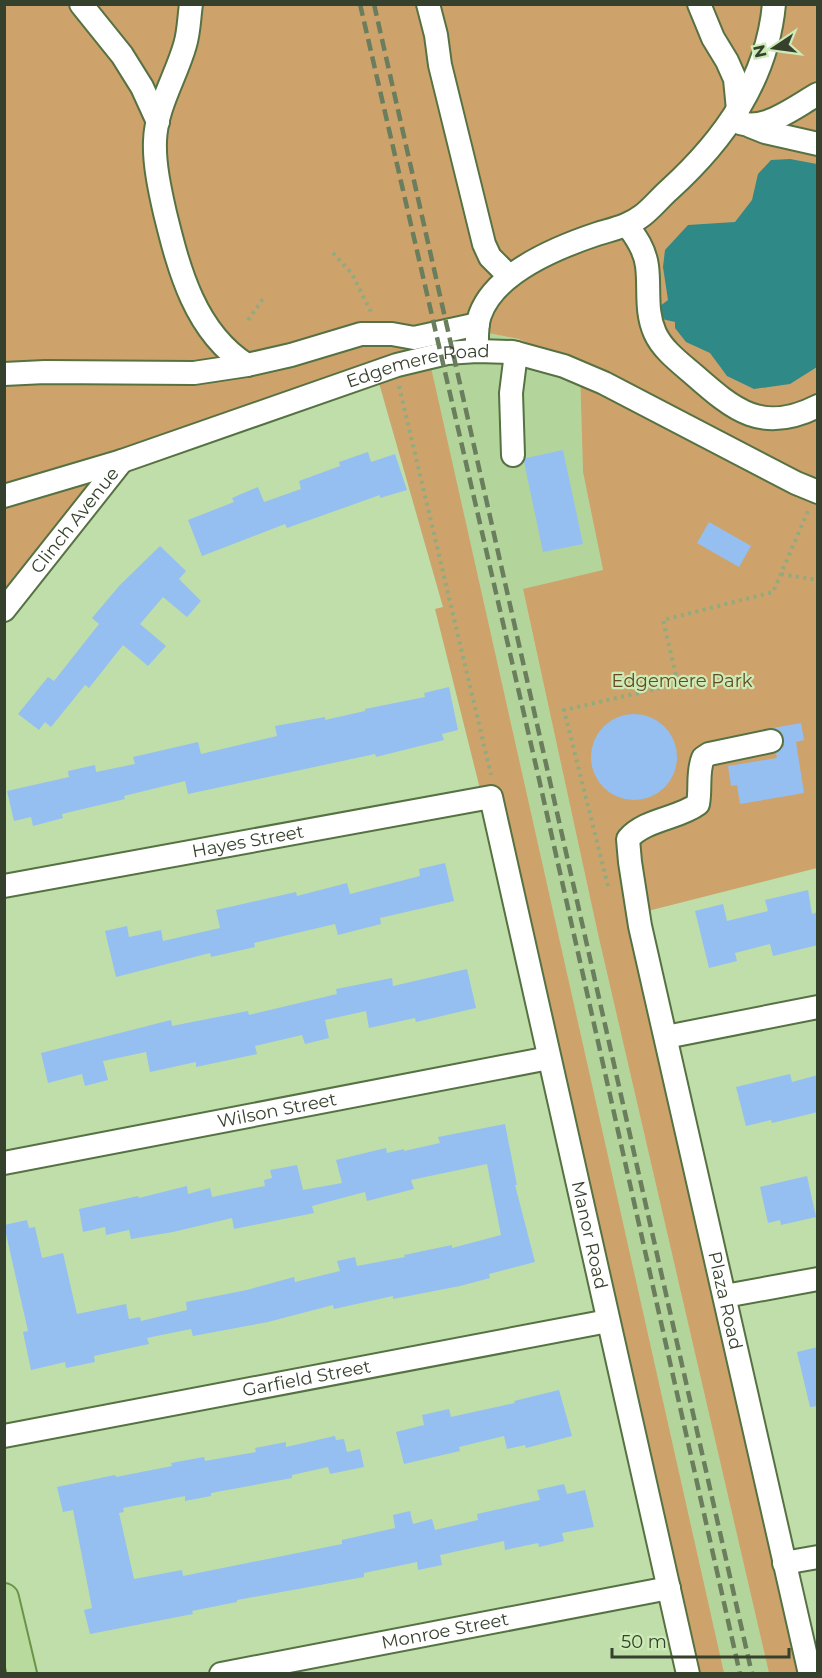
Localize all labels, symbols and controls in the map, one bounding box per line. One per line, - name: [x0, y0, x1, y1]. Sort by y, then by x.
- north arrow: [744, 18, 804, 78]
- text: N: [749, 43, 771, 60]
- street label: Edgemere Road: [343, 340, 490, 393]
- street label: Clinch Avenue: [26, 463, 124, 578]
- park label: Edgemere Park: [612, 670, 753, 692]
- street label: Hayes Street: [190, 820, 306, 862]
- street label: Wilson Street: [216, 1088, 338, 1133]
- street label: Manor Road: [567, 1179, 612, 1291]
- street label: Plaza Road: [703, 1249, 747, 1352]
- street label: Garfield Street: [241, 1355, 373, 1401]
- street label: Monroe Street: [379, 1608, 510, 1654]
- scale bar: [612, 1621, 789, 1659]
- text: 50 m: [621, 1631, 667, 1653]

